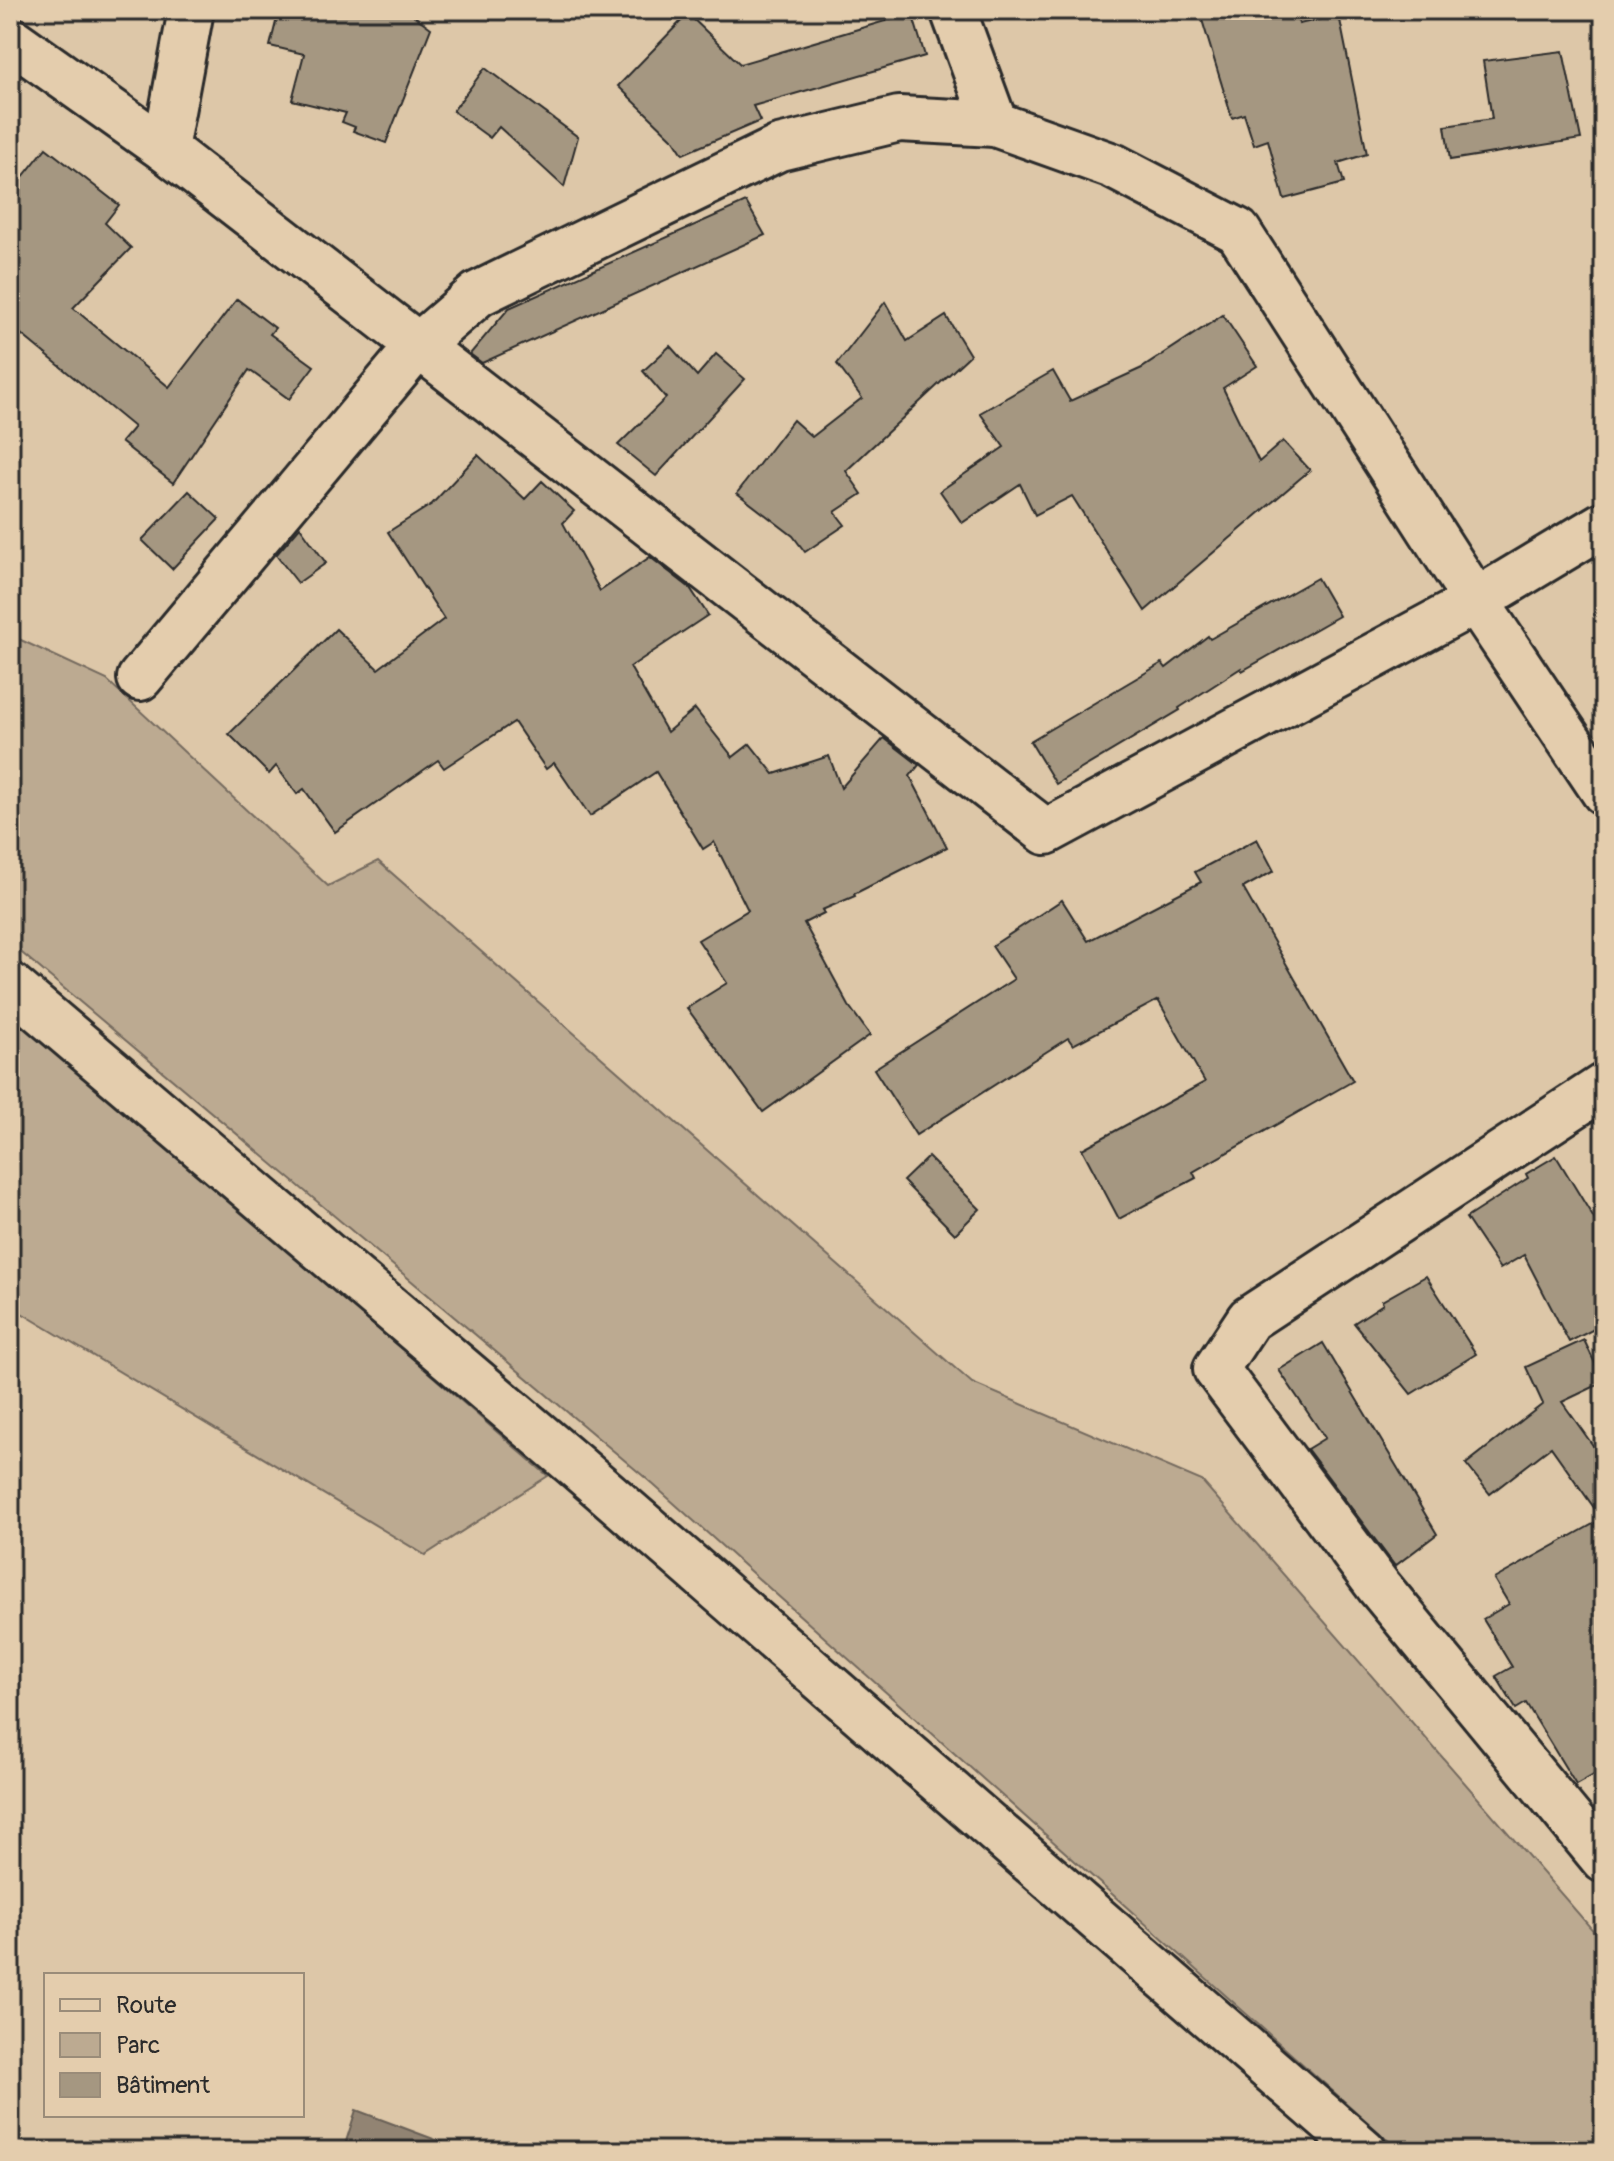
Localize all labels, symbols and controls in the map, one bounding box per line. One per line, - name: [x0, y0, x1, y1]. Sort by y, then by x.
- legend: [44, 1973, 304, 2117]
- text: Route: [116, 1991, 177, 2020]
- text: Parc: [116, 2031, 160, 2060]
- text: Bâtiment: [116, 2071, 210, 2100]

